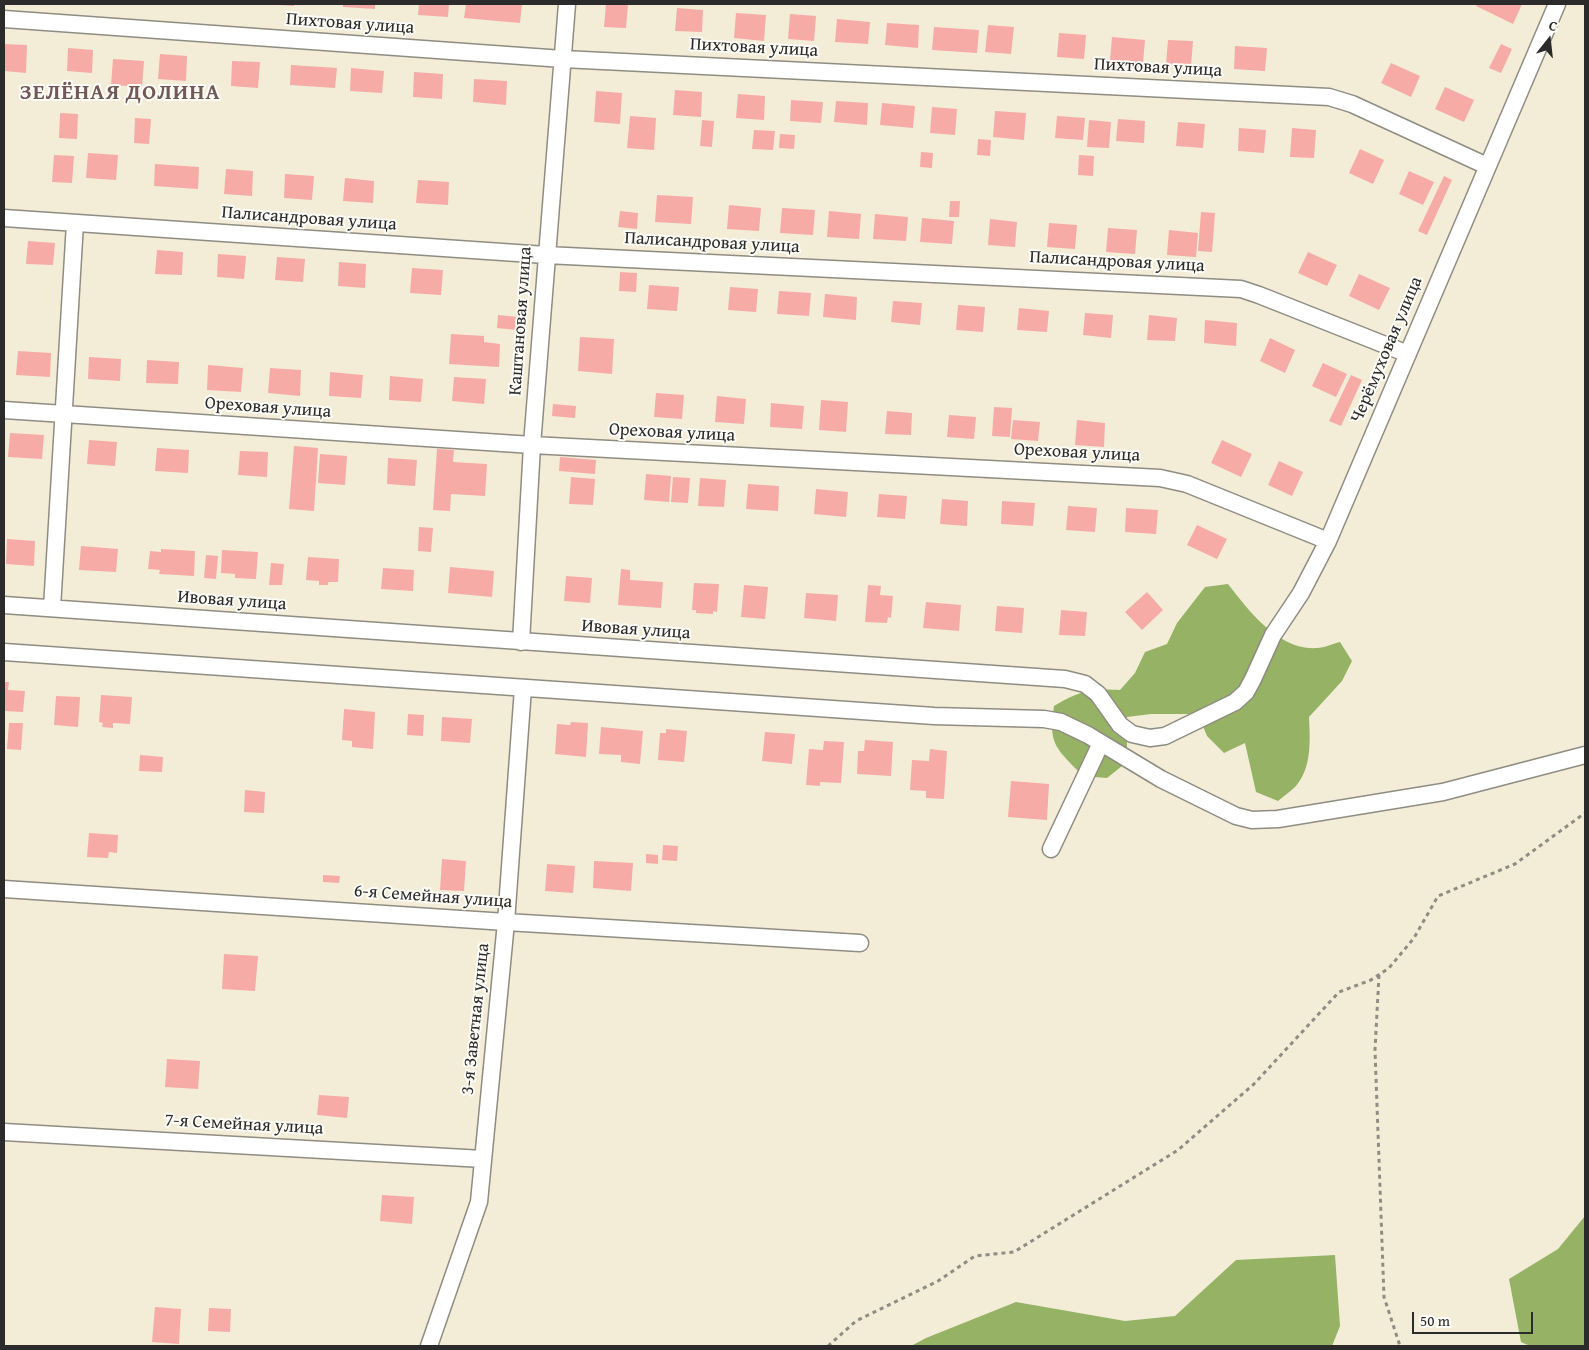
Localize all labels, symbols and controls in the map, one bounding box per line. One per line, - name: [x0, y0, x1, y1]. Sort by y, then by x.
- street label: Пихтовая улица: [285, 9, 415, 39]
- north arrow: [1524, 15, 1574, 65]
- text: С: [1547, 15, 1560, 36]
- street label: Пихтовая улица: [689, 34, 819, 62]
- street label: Пихтовая улица: [1093, 54, 1223, 82]
- district label: ЗЕЛЁНАЯ ДОЛИНА: [18, 80, 222, 106]
- street label: Палисандровая улица: [221, 202, 397, 236]
- street label: Палисандровая улица: [624, 228, 800, 258]
- street label: Каштановая улица: [505, 246, 537, 396]
- street label: Палисандровая улица: [1029, 247, 1205, 277]
- street label: Черёмуховая улица: [1346, 274, 1428, 426]
- street label: Ореховая улица: [204, 393, 332, 423]
- street label: Ореховая улица: [608, 419, 736, 447]
- street label: Ореховая улица: [1013, 439, 1141, 467]
- street label: Ивовая улица: [177, 586, 287, 616]
- street label: Ивовая улица: [581, 615, 691, 645]
- street label: 6-я Семейная улица: [353, 881, 513, 913]
- street label: 3-я Заветная улица: [457, 942, 495, 1096]
- street label: 7-я Семейная улица: [164, 1110, 324, 1140]
- scale bar: [1414, 1302, 1535, 1334]
- text: 50 m: [1420, 1310, 1450, 1331]

